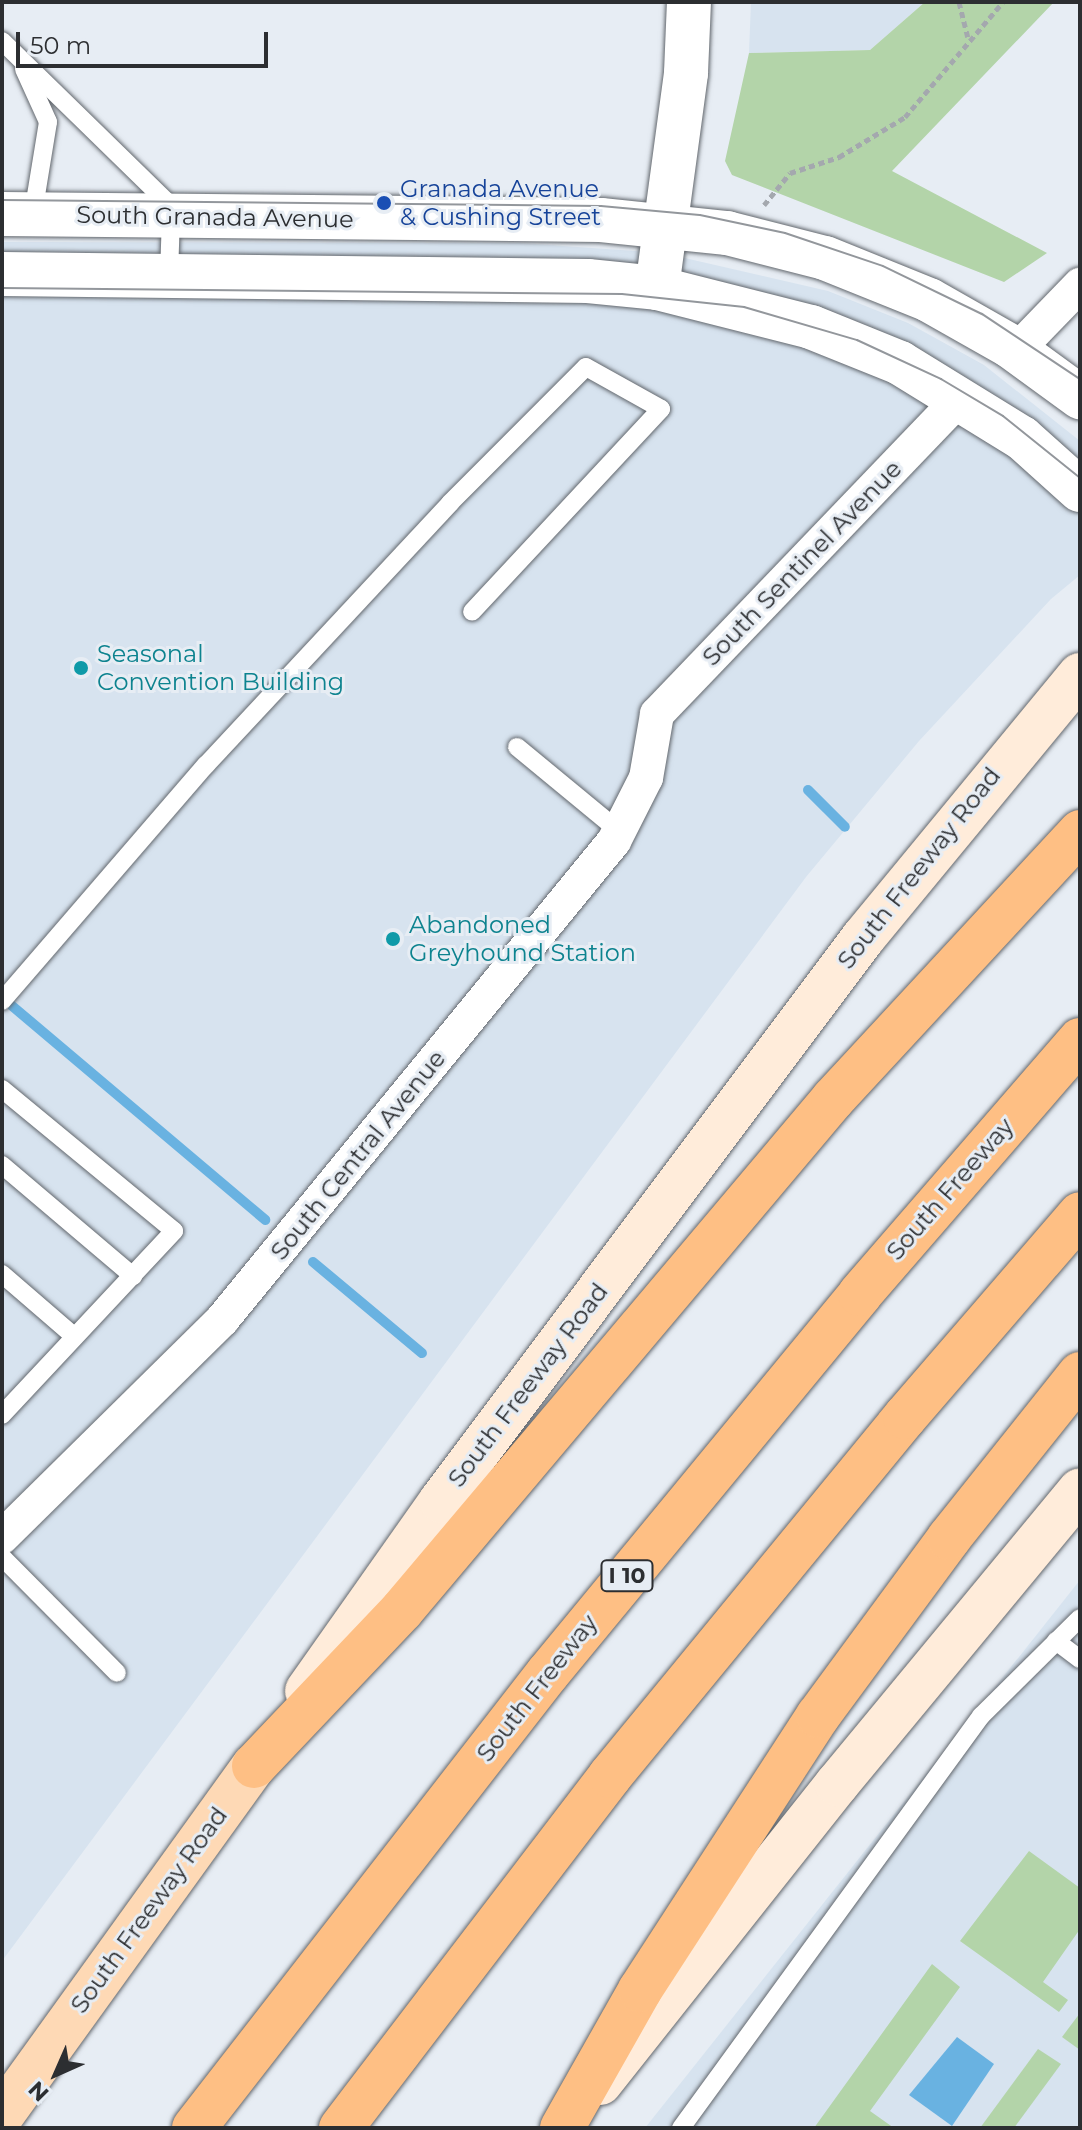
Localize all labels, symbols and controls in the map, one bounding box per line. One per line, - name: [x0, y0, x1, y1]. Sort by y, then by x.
- scale bar: [20, 16, 272, 66]
- text: 50 m: [30, 31, 91, 60]
- place label: Granada Avenue & Cushing Street: [400, 175, 601, 231]
- marker: Granada Avenue & Cushing Street: [375, 194, 393, 212]
- street label: South Granada Avenue: [76, 200, 354, 234]
- street label: South Sentinel Avenue: [697, 454, 907, 672]
- place label: Seasonal Convention Building: [97, 640, 344, 696]
- marker: Seasonal Convention Building: [72, 659, 90, 677]
- street label: South Freeway Road: [831, 762, 1007, 974]
- place label: Abandoned Greyhound Station: [409, 911, 636, 967]
- marker: Abandoned Greyhound Station: [384, 930, 402, 948]
- street label: South Central Avenue: [265, 1044, 451, 1266]
- street label: South Freeway: [881, 1112, 1019, 1266]
- street label: South Freeway Road: [442, 1277, 614, 1493]
- road number: I 10: [599, 1558, 655, 1594]
- street label: South Freeway: [471, 1609, 603, 1767]
- street label: South Freeway Road: [65, 1801, 233, 2019]
- north arrow: [16, 2034, 96, 2114]
- text: N: [23, 2075, 55, 2107]

